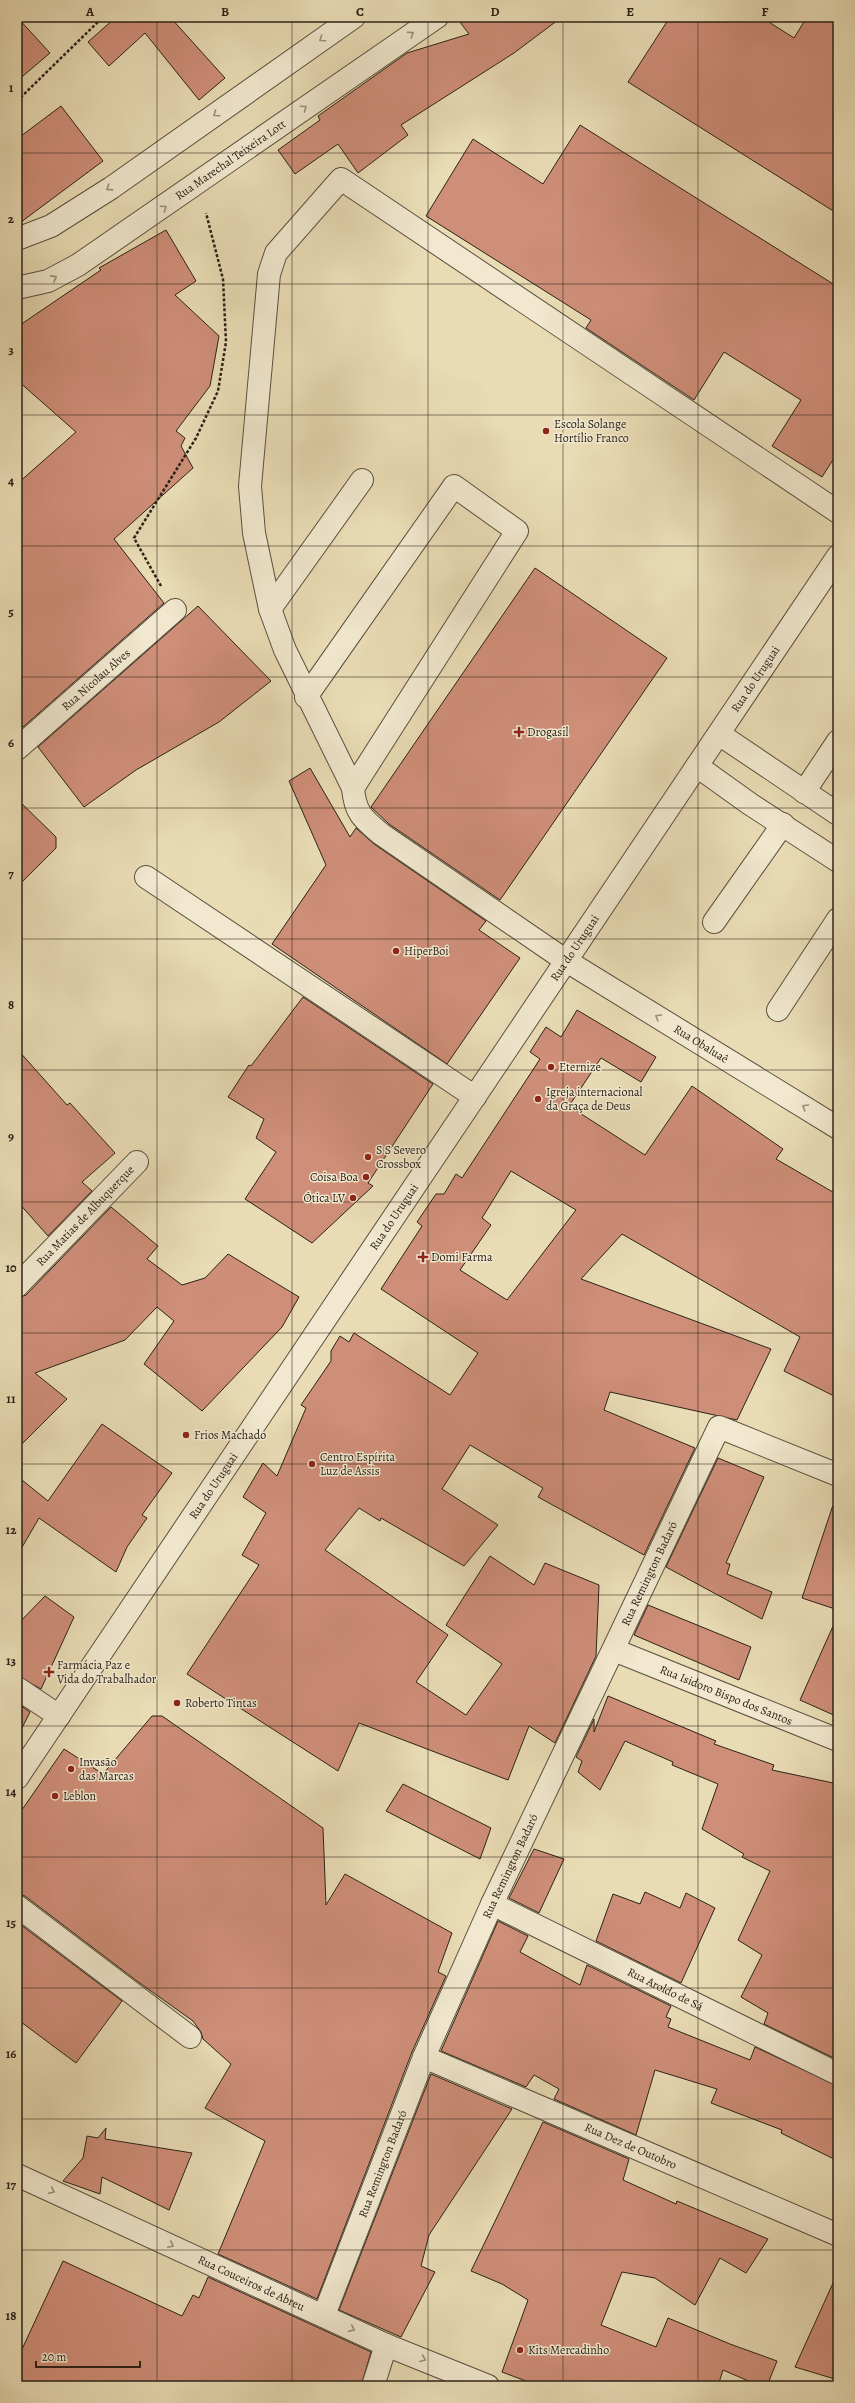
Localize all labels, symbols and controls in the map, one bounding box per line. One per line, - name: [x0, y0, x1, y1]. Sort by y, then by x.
- text: A: [85, 3, 95, 20]
- text: B: [221, 3, 229, 20]
- text: C: [356, 3, 364, 20]
- text: D: [490, 3, 500, 20]
- text: E: [626, 3, 634, 20]
- text: F: [762, 3, 769, 20]
- one-way arrow: [407, 31, 414, 39]
- one-way arrow: [319, 34, 326, 42]
- text: 1: [9, 79, 14, 96]
- one-way arrow: [300, 105, 307, 113]
- one-way arrow: [213, 109, 220, 116]
- street label: Rua Marechal Teixeira Lott: [172, 116, 289, 203]
- one-way arrow: [106, 184, 113, 191]
- one-way arrow: [159, 206, 166, 213]
- text: 2: [8, 210, 15, 227]
- one-way arrow: [50, 275, 58, 283]
- text: 3: [8, 341, 14, 358]
- place label: Escola Solange Hortílio Franco: [554, 416, 629, 446]
- marker: Escola Solange Hortílio Franco: [541, 426, 551, 436]
- text: 4: [8, 472, 14, 489]
- text: 5: [8, 603, 14, 620]
- street label: Rua do Uruguai: [727, 643, 783, 715]
- street label: Rua Nicolau Alves: [58, 645, 134, 714]
- place label: Drogasil: [527, 724, 569, 740]
- marker: Drogasil: [514, 727, 524, 737]
- text: 6: [8, 734, 14, 751]
- text: 7: [8, 865, 14, 882]
- street label: Rua do Uruguai: [547, 912, 603, 984]
- place label: HiperBoi: [404, 943, 449, 959]
- marker: HiperBoi: [391, 946, 401, 956]
- text: 8: [8, 996, 14, 1013]
- one-way arrow: [655, 1015, 662, 1022]
- street label: Rua Obaluaê: [671, 1021, 732, 1067]
- place label: Eternize: [559, 1059, 601, 1075]
- marker: Eternize: [546, 1062, 556, 1072]
- place label: Igreja internacional da Graça de Deus: [546, 1084, 643, 1114]
- marker: Igreja internacional da Graça de Deus: [533, 1094, 543, 1104]
- one-way arrow: [802, 1105, 809, 1112]
- text: 9: [8, 1128, 14, 1145]
- place label: S S Severo Crossbox: [376, 1142, 426, 1172]
- marker: S S Severo Crossbox: [363, 1152, 373, 1162]
- street label: Rua Matias de Albuquerque: [33, 1162, 138, 1269]
- place label: Coisa Boa: [310, 1169, 358, 1185]
- marker: Coisa Boa: [361, 1172, 371, 1182]
- street label: Rua do Uruguai: [366, 1181, 422, 1253]
- place label: Ótica LV: [303, 1190, 346, 1206]
- marker: Ótica LV: [348, 1193, 358, 1203]
- place label: Domi Farma: [431, 1249, 493, 1265]
- marker: Domi Farma: [418, 1252, 428, 1262]
- text: 10: [5, 1259, 17, 1276]
- text: 11: [6, 1390, 16, 1407]
- place label: Frios Machado: [194, 1427, 266, 1443]
- marker: Frios Machado: [181, 1430, 191, 1440]
- street label: Rua do Uruguai: [185, 1449, 241, 1522]
- place label: Centro Espírita Luz de Assis: [320, 1449, 396, 1479]
- marker: Centro Espírita Luz de Assis: [307, 1459, 317, 1469]
- street label: Rua Remington Badaró: [617, 1519, 681, 1629]
- text: 12: [6, 1521, 17, 1538]
- text: 13: [6, 1652, 17, 1669]
- place label: Farmácia Paz e Vida do Trabalhador: [56, 1657, 157, 1687]
- street label: Rua Isidoro Bispo dos Santos: [658, 1661, 795, 1729]
- marker: Farmácia Paz e Vida do Trabalhador: [44, 1667, 54, 1677]
- place label: Roberto Tintas: [185, 1695, 257, 1711]
- marker: Roberto Tintas: [172, 1698, 182, 1708]
- place label: Invasão das Marcas: [79, 1754, 134, 1784]
- marker: Invasão das Marcas: [66, 1764, 76, 1774]
- text: 14: [6, 1783, 16, 1800]
- place label: Leblon: [63, 1788, 96, 1804]
- marker: Leblon: [50, 1791, 60, 1801]
- street label: Rua Remington Badaró: [479, 1811, 542, 1921]
- text: 15: [6, 1914, 17, 1931]
- street label: Rua Aroldo de Sá: [625, 1964, 706, 2015]
- text: 16: [6, 2045, 16, 2062]
- street label: Rua Remington Badaró: [354, 2108, 411, 2220]
- street label: Rua Dez de Outobro: [582, 2119, 679, 2173]
- text: 17: [6, 2176, 17, 2193]
- one-way arrow: [48, 2186, 56, 2194]
- one-way arrow: [166, 2240, 174, 2248]
- street label: Rua Couceiros de Abreu: [195, 2251, 308, 2315]
- text: 18: [6, 2307, 16, 2324]
- one-way arrow: [348, 2324, 356, 2332]
- place label: Kits Mercadinho: [528, 2342, 609, 2358]
- scale bar: [36, 2343, 140, 2369]
- marker: Kits Mercadinho: [515, 2345, 525, 2355]
- text: 20 m: [42, 2349, 66, 2365]
- one-way arrow: [419, 2355, 426, 2363]

